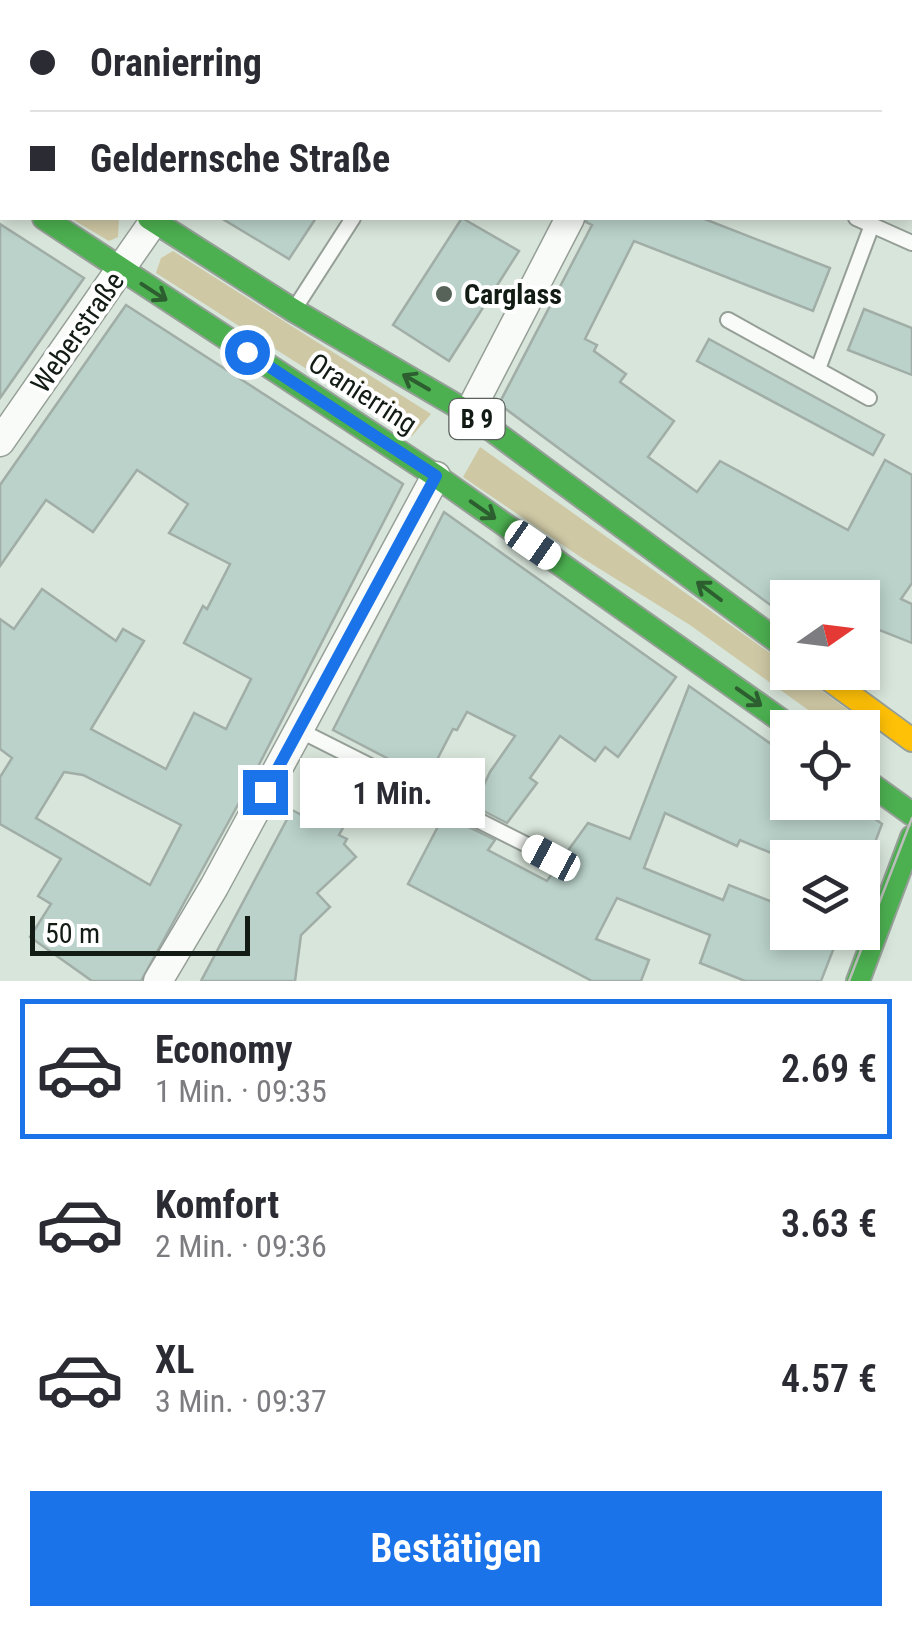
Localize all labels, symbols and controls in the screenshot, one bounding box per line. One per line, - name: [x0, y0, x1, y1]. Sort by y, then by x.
- text: Oranierring: [90, 41, 262, 85]
- text: Geldernsche Straße: [90, 137, 390, 181]
- street label: Weberstraße: [24, 266, 131, 399]
- place label: Carglass: [464, 278, 562, 311]
- one-way arrow: [139, 281, 168, 302]
- marker: Carglass: [433, 283, 455, 305]
- route start: [225, 330, 270, 375]
- street label: Oranierring: [302, 346, 423, 441]
- one-way arrow: [402, 372, 431, 392]
- road number: B 9: [450, 399, 504, 439]
- one-way arrow: [469, 499, 497, 520]
- car: [500, 516, 566, 574]
- one-way arrow: [696, 580, 723, 601]
- north arrow: [770, 580, 880, 690]
- map controls: [770, 580, 880, 950]
- one-way arrow: [735, 686, 762, 707]
- button: locate: [770, 710, 880, 820]
- callout: 1 Min.: [300, 757, 485, 827]
- route end: [243, 770, 288, 815]
- text: 1 Min.: [352, 774, 433, 812]
- car: [517, 831, 585, 885]
- button: layers: [770, 840, 880, 950]
- scale bar: [30, 911, 250, 956]
- text: 50 m: [45, 917, 100, 950]
- icon: car: [35, 1024, 125, 1114]
- text: Economy: [155, 1028, 292, 1072]
- text: 2.69 €: [781, 1047, 877, 1091]
- text: 1 Min. · 09:35: [155, 1072, 327, 1110]
- icon: car: [35, 1179, 125, 1269]
- text: Komfort: [155, 1183, 279, 1227]
- text: 3.63 €: [781, 1202, 877, 1246]
- text: 2 Min. · 09:36: [155, 1227, 327, 1265]
- icon: car: [35, 1334, 125, 1424]
- text: XL: [155, 1338, 194, 1382]
- text: 4.57 €: [781, 1357, 877, 1401]
- text: 3 Min. · 09:37: [155, 1382, 327, 1420]
- button: Bestätigen: [30, 1491, 882, 1606]

